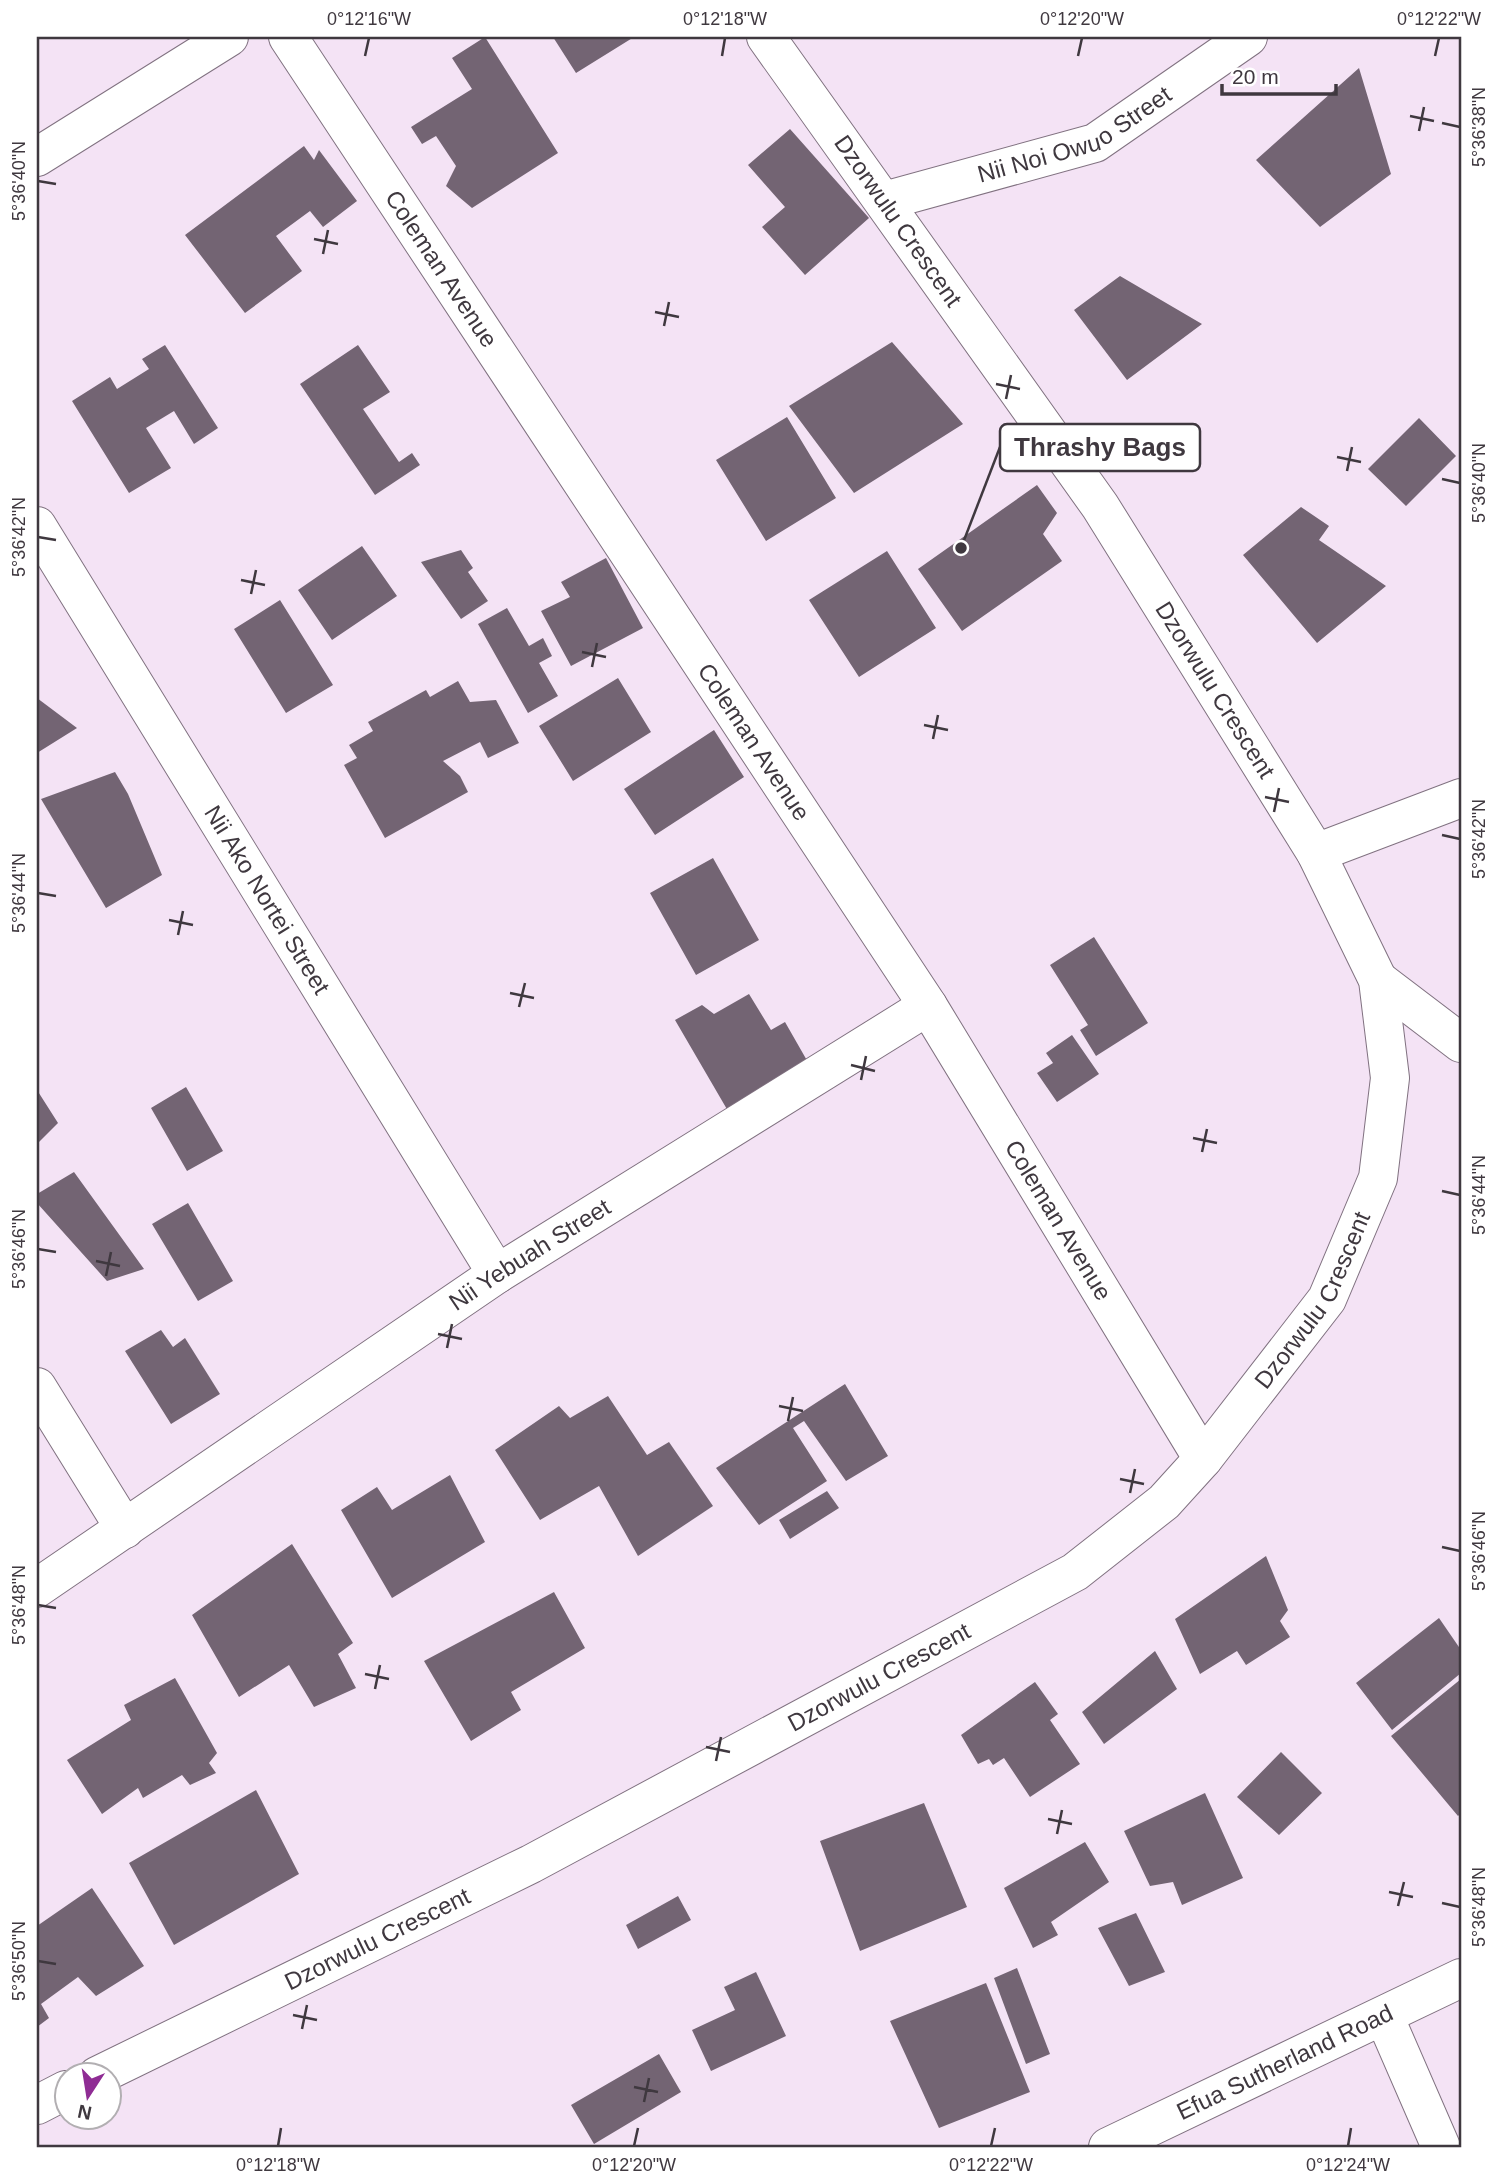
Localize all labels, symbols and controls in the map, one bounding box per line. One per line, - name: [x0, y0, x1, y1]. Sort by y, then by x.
- text: 0°12'16"W: [327, 9, 411, 29]
- text: 0°12'18"W: [683, 9, 767, 29]
- text: 0°12'20"W: [1040, 9, 1124, 29]
- text: 0°12'22"W: [1397, 9, 1481, 29]
- scale bar: [1222, 52, 1335, 96]
- text: 20 m: [1232, 65, 1279, 88]
- street label: Nii Noi Owuo Street: [974, 80, 1176, 188]
- text: 5°36'38"N: [1469, 87, 1489, 167]
- street label: Dzorwulu Crescent: [829, 130, 968, 312]
- text: 5°36'40"N: [9, 141, 29, 221]
- street label: Coleman Avenue: [380, 185, 503, 352]
- callout: Thrashy Bags: [1000, 424, 1200, 471]
- text: Thrashy Bags: [1014, 432, 1186, 462]
- text: 5°36'40"N: [1469, 443, 1489, 523]
- text: 5°36'42"N: [9, 497, 29, 577]
- street label: Dzorwulu Crescent: [1150, 597, 1281, 783]
- street label: Coleman Avenue: [693, 658, 816, 825]
- text: 5°36'42"N: [1469, 799, 1489, 879]
- street label: Nii Ako Nortei Street: [199, 801, 336, 999]
- text: 5°36'44"N: [9, 853, 29, 933]
- street label: Coleman Avenue: [1000, 1135, 1117, 1305]
- text: 5°36'44"N: [1469, 1155, 1489, 1235]
- street label: Nii Yebuah Street: [444, 1193, 615, 1316]
- street label: Dzorwulu Crescent: [1249, 1207, 1375, 1394]
- text: 5°36'46"N: [9, 1209, 29, 1289]
- text: 5°36'46"N: [1469, 1511, 1489, 1591]
- text: 5°36'48"N: [9, 1565, 29, 1645]
- street label: Dzorwulu Crescent: [783, 1617, 975, 1737]
- text: 5°36'48"N: [1469, 1867, 1489, 1947]
- street label: Dzorwulu Crescent: [280, 1882, 474, 1995]
- text: 5°36'50"N: [9, 1921, 29, 2001]
- street label: Efua Sutherland Road: [1172, 1999, 1397, 2125]
- north arrow: [52, 2062, 122, 2132]
- text: N: [76, 2100, 93, 2124]
- text: 0°12'18"W: [236, 2155, 320, 2175]
- text: 0°12'20"W: [592, 2155, 676, 2175]
- text: 0°12'22"W: [949, 2155, 1033, 2175]
- text: 0°12'24"W: [1306, 2155, 1390, 2175]

